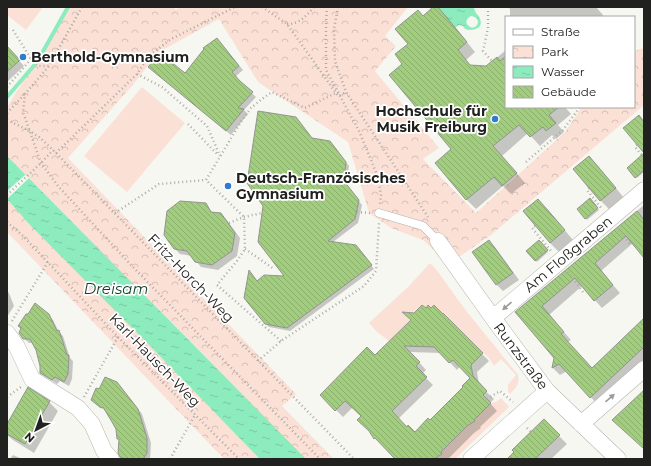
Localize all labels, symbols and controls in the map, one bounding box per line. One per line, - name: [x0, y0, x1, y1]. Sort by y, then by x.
- legend: [505, 16, 635, 108]
- text: Straße: [541, 24, 580, 39]
- text: Park: [541, 44, 569, 59]
- place label: Berthold-Gymnasium: [31, 48, 189, 66]
- marker: Berthold-Gymnasium: [18, 52, 28, 62]
- text: Wasser: [541, 64, 585, 79]
- text: Gebäude: [541, 84, 596, 99]
- place label: Hochschule für Musik Freiburg: [376, 102, 487, 136]
- marker: Hochschule für Musik Freiburg: [490, 114, 500, 124]
- place label: Deutsch-Französisches Gymnasium: [236, 169, 406, 203]
- marker: Deutsch-Französisches Gymnasium: [223, 181, 233, 191]
- street label: Am Floßgraben: [520, 212, 616, 296]
- street label: Fritz-Horch-Weg: [144, 230, 238, 326]
- water label: Dreisam: [84, 279, 148, 298]
- one-way arrow: [502, 301, 512, 310]
- street label: Karl-Hausch-Weg: [106, 309, 204, 411]
- street label: Runzstraße: [490, 319, 552, 393]
- one-way arrow: [605, 394, 615, 403]
- north arrow: [16, 410, 56, 450]
- text: N: [21, 429, 37, 446]

